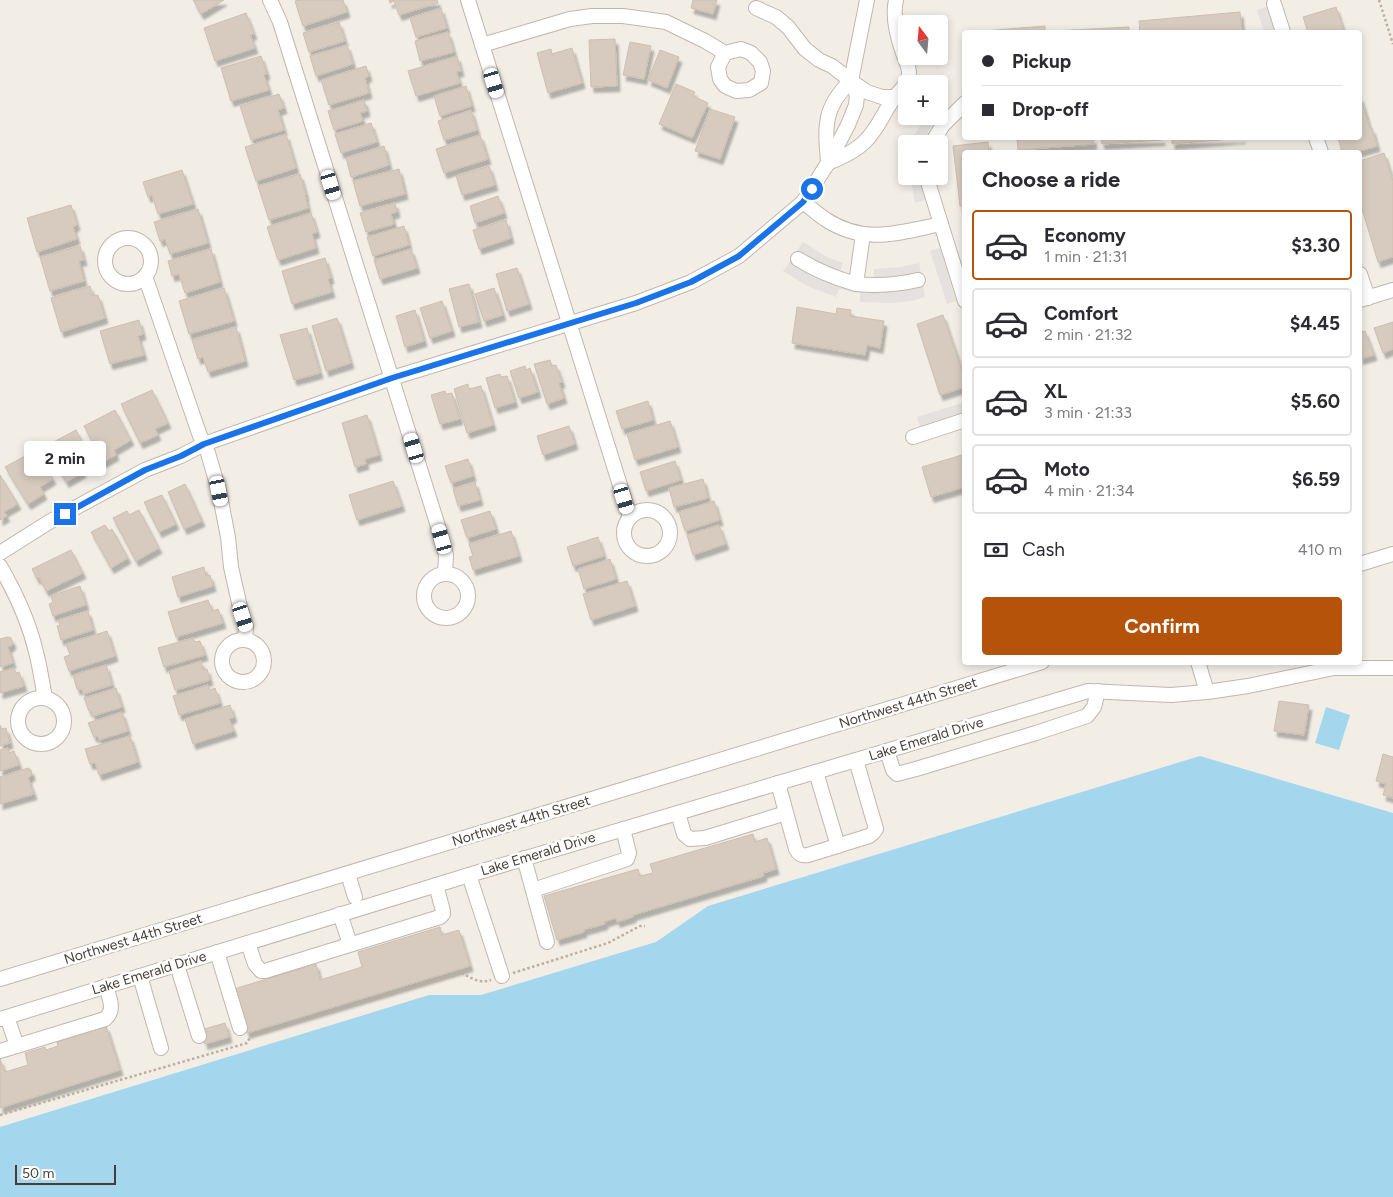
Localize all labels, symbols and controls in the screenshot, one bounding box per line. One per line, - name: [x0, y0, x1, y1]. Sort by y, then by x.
- north arrow: [898, 15, 948, 65]
- map controls: [898, 15, 948, 185]
- text: Pickup: [1012, 50, 1071, 73]
- car: [482, 66, 505, 100]
- button: +: [898, 75, 948, 125]
- text: Drop-off: [1012, 98, 1089, 121]
- button: −: [898, 135, 948, 185]
- text: Choose a ride: [982, 166, 1120, 193]
- car: [319, 168, 342, 202]
- route start: [801, 178, 823, 200]
- icon: car: [984, 223, 1029, 268]
- text: Economy: [1044, 224, 1126, 247]
- text: $3.30: [1291, 234, 1340, 257]
- text: 1 min · 21:31: [1044, 247, 1128, 266]
- icon: car: [984, 301, 1029, 346]
- text: Comfort: [1044, 302, 1119, 325]
- text: $4.45: [1290, 312, 1340, 335]
- text: 2 min · 21:32: [1044, 325, 1132, 344]
- icon: car: [984, 379, 1029, 424]
- text: XL: [1044, 380, 1067, 403]
- text: $5.60: [1290, 390, 1340, 413]
- text: 3 min · 21:33: [1044, 403, 1132, 422]
- car: [402, 431, 425, 465]
- callout: 2 min: [24, 442, 106, 476]
- text: 2 min: [45, 449, 85, 468]
- icon: car: [984, 457, 1029, 502]
- text: Moto: [1044, 458, 1090, 481]
- text: $6.59: [1292, 468, 1340, 491]
- car: [208, 475, 229, 507]
- text: 4 min · 21:34: [1044, 481, 1134, 500]
- car: [612, 482, 635, 516]
- route end: [54, 503, 76, 525]
- car: [430, 523, 453, 555]
- icon: cash: [982, 536, 1010, 564]
- text: Cash: [1022, 538, 1065, 561]
- text: 410 m: [1298, 540, 1342, 559]
- button: Confirm: [982, 597, 1342, 655]
- car: [231, 600, 254, 634]
- street label: Northwest 44th Street: [837, 674, 979, 732]
- street label: Lake Emerald Drive: [867, 713, 986, 765]
- street label: Northwest 44th Street: [450, 792, 592, 850]
- street label: Lake Emerald Drive: [479, 828, 598, 880]
- street label: Northwest 44th Street: [62, 910, 204, 968]
- street label: Lake Emerald Drive: [90, 947, 209, 999]
- scale bar: [15, 1162, 116, 1185]
- text: 50 m: [22, 1165, 54, 1182]

